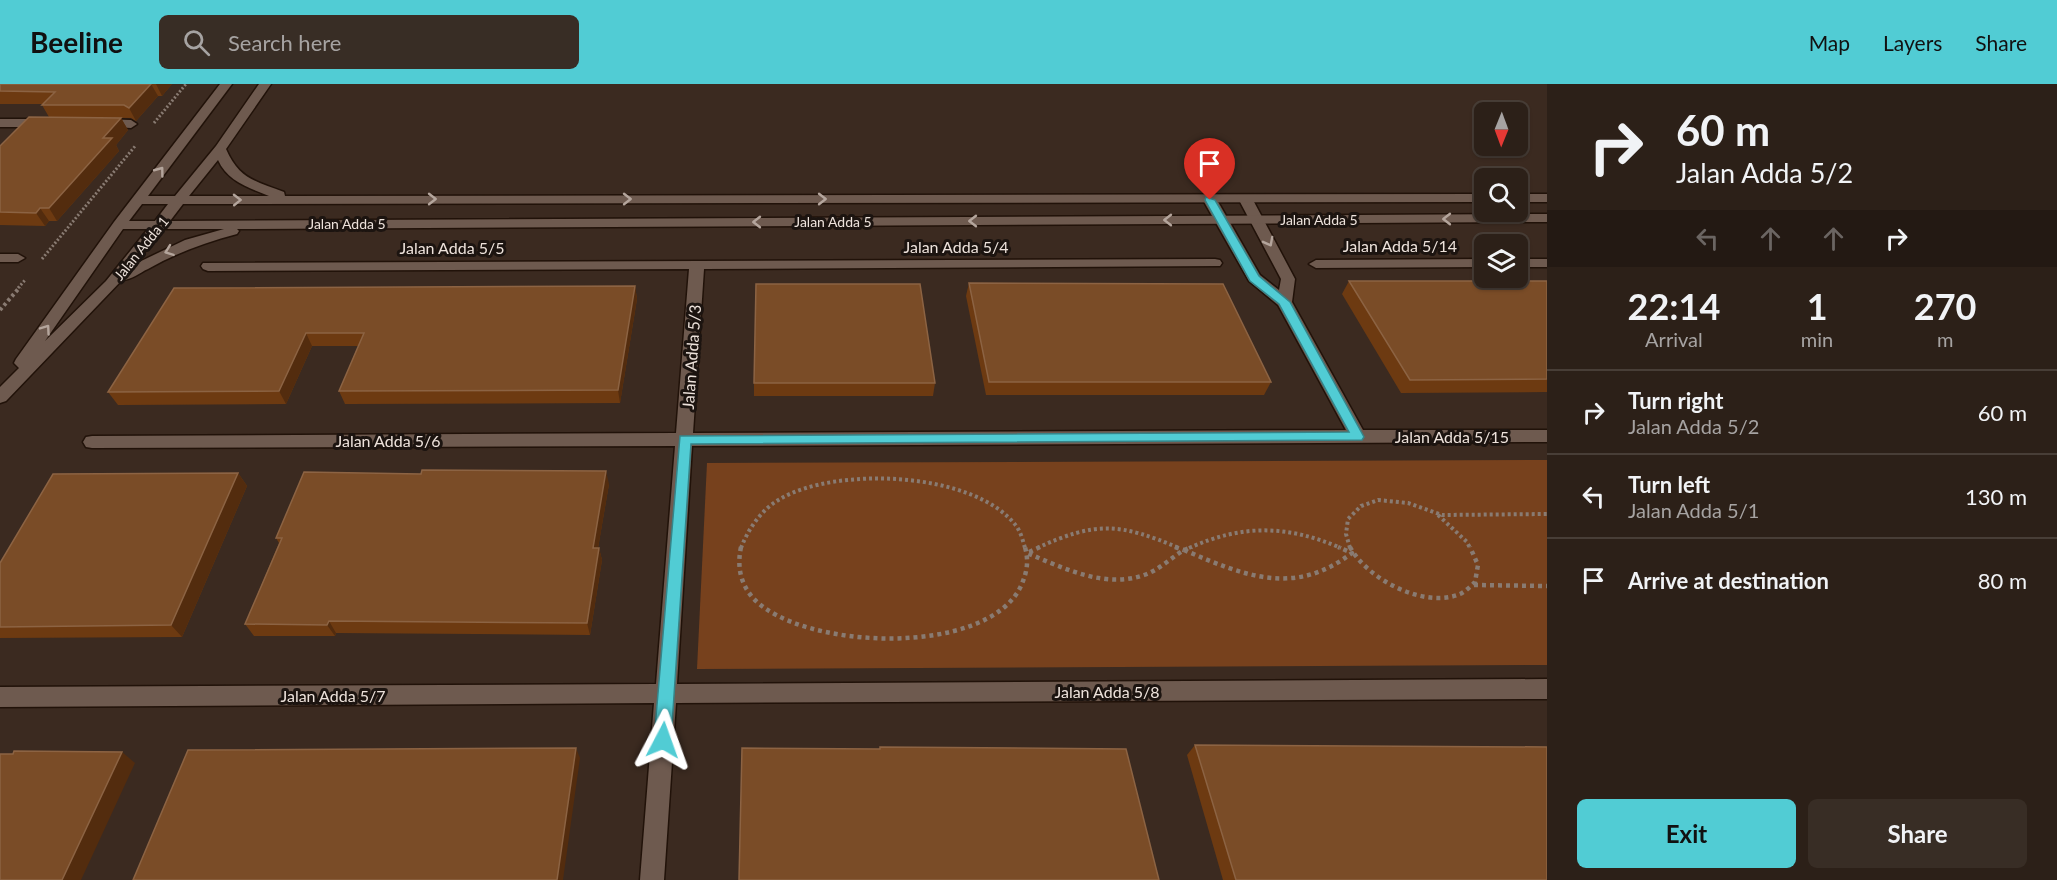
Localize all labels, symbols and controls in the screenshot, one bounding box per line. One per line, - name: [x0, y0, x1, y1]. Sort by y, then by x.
- search box: [159, 15, 579, 69]
- text: Beeline: [30, 25, 123, 59]
- icon: search: [180, 26, 213, 59]
- text: Search here: [228, 29, 341, 56]
- text: Map: [1809, 30, 1850, 55]
- text: Layers: [1883, 30, 1942, 55]
- text: Share: [1975, 30, 2027, 55]
- north arrow: [1474, 102, 1528, 156]
- map controls: [1474, 102, 1528, 288]
- text: 60 m: [1676, 105, 1770, 155]
- icon: right: [1577, 108, 1655, 186]
- pin: [1184, 138, 1235, 200]
- icon: arrive: [1193, 147, 1226, 180]
- text: Jalan Adda 5/2: [1676, 156, 1853, 189]
- one-way arrow: [153, 166, 164, 177]
- button: search: [1474, 168, 1528, 222]
- one-way arrow: [232, 193, 241, 206]
- one-way arrow: [427, 193, 436, 205]
- one-way arrow: [622, 193, 631, 205]
- one-way arrow: [817, 193, 826, 205]
- street label: Jalan Adda 5: [1280, 211, 1358, 228]
- street label: Jalan Adda 1: [110, 213, 172, 283]
- street label: Jalan Adda 5: [794, 213, 872, 230]
- one-way arrow: [1442, 213, 1451, 225]
- one-way arrow: [1163, 214, 1172, 226]
- street label: Jalan Adda 5: [308, 215, 386, 232]
- one-way arrow: [968, 215, 977, 227]
- one-way arrow: [752, 216, 761, 228]
- icon: left: [1691, 222, 1724, 255]
- icon: ahead: [1754, 222, 1787, 255]
- icon: ahead: [1817, 222, 1850, 255]
- icon: right: [1880, 222, 1913, 255]
- button: layers: [1474, 234, 1528, 288]
- one-way arrow: [1262, 236, 1273, 246]
- street label: Jalan Adda 5/14: [1343, 236, 1457, 255]
- street label: Jalan Adda 5/4: [903, 237, 1009, 256]
- street label: Jalan Adda 5/5: [399, 238, 505, 257]
- one-way arrow: [165, 244, 176, 256]
- text: 22:14: [1628, 284, 1720, 328]
- text: 1: [1807, 284, 1828, 328]
- text: 270: [1914, 284, 1976, 328]
- street label: Jalan Adda 5/3: [678, 304, 704, 410]
- one-way arrow: [39, 324, 50, 335]
- text: Arrival: [1645, 327, 1703, 351]
- text: min: [1801, 327, 1833, 351]
- text: m: [1937, 327, 1953, 351]
- text: Turn right: [1628, 387, 1723, 414]
- icon: right: [1577, 396, 1610, 429]
- text: 60 m: [1978, 399, 2027, 426]
- text: Jalan Adda 5/2: [1628, 414, 1759, 438]
- street label: Jalan Adda 5/15: [1395, 427, 1509, 446]
- street label: Jalan Adda 5/6: [335, 431, 441, 450]
- text: Turn left: [1628, 471, 1710, 498]
- icon: left: [1577, 480, 1610, 513]
- text: 130 m: [1965, 483, 2027, 510]
- text: Jalan Adda 5/1: [1628, 498, 1759, 522]
- icon: arrive: [1577, 564, 1610, 597]
- text: Arrive at destination: [1628, 567, 1829, 594]
- text: 80 m: [1978, 567, 2027, 594]
- street label: Jalan Adda 5/8: [1054, 682, 1160, 701]
- street label: Jalan Adda 5/7: [280, 686, 386, 705]
- position arrow: [631, 708, 695, 772]
- button: Exit: [1577, 799, 1796, 868]
- button: Share: [1808, 799, 2027, 868]

